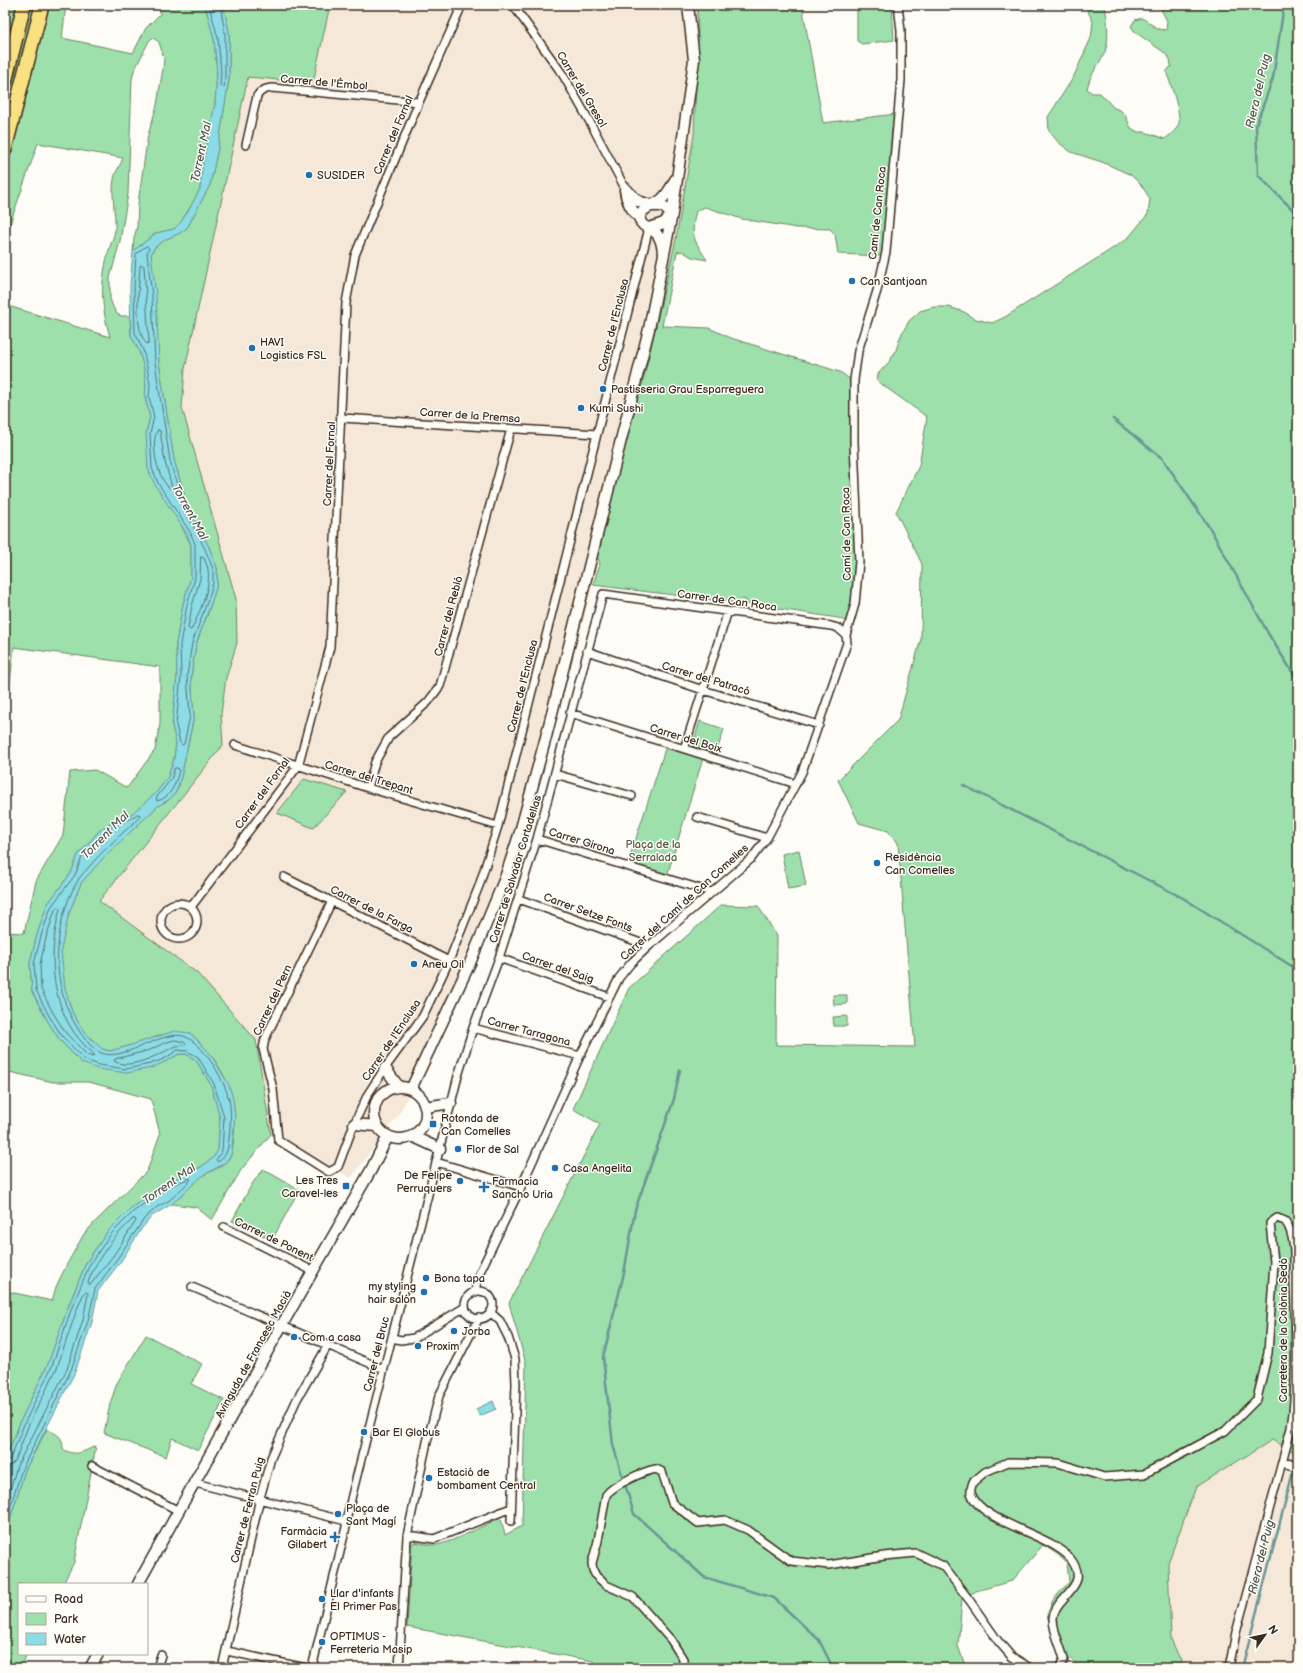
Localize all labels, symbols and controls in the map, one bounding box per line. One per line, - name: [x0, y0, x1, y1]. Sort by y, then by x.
- street label: Carrer del Gresol: [554, 49, 609, 130]
- water label: Riera del Puig: [1243, 52, 1274, 130]
- street label: Carrer de l'Èmbol: [280, 71, 368, 93]
- street label: Carrer del Fornal: [371, 94, 416, 177]
- water label: Torrent Mal: [188, 119, 215, 184]
- street label: Camí de Can Roca: [866, 166, 889, 260]
- place label: SUSIDER: [317, 169, 365, 182]
- marker: SUSIDER: [304, 170, 314, 180]
- place label: Can Santjoan: [860, 275, 927, 288]
- marker: Can Santjoan: [847, 276, 857, 286]
- street label: Carrer de l'Enclusa: [596, 277, 631, 373]
- place label: HAVI Logistics FSL: [260, 336, 327, 362]
- marker: HAVI Logistics FSL: [247, 343, 257, 353]
- place label: Pastisseria Grau Esparreguera: [611, 383, 764, 396]
- marker: Pastisseria Grau Esparreguera: [598, 384, 608, 394]
- place label: Kumi Sushi: [589, 402, 643, 415]
- marker: Kumi Sushi: [576, 403, 586, 413]
- street label: Carrer de la Premsa: [419, 406, 521, 425]
- street label: Carrer del Fornal: [321, 421, 338, 507]
- water label: Torrent Mal: [168, 482, 212, 544]
- street label: Camí de Can Roca: [839, 487, 854, 581]
- street label: Carrer del Rebló: [432, 575, 465, 658]
- street label: Carrer de Can Roca: [676, 587, 778, 614]
- street label: Carrer de l'Enclusa: [505, 638, 540, 734]
- street label: Carrer del Patracó: [660, 659, 752, 698]
- street label: Carrer del Boix: [648, 721, 724, 756]
- street label: Carrer del Fornal: [232, 755, 293, 831]
- street label: Carrer del Trepant: [323, 758, 415, 797]
- street label: Carrer de Salvador Cortadellas: [487, 793, 544, 945]
- water label: Torrent Mal: [78, 807, 133, 862]
- street label: Carrer Girona: [547, 825, 617, 858]
- park label: Plaça de la Serralada: [626, 838, 680, 864]
- street label: Carrer del Camí de Can Comelles: [618, 841, 751, 963]
- place label: Residència Can Comelles: [885, 851, 955, 877]
- marker: Residència Can Comelles: [872, 858, 882, 868]
- street label: Carrer de la Farga: [328, 883, 415, 936]
- street label: Carrer Setze Fonts: [542, 890, 635, 935]
- street label: Carrer del Saig: [520, 949, 595, 986]
- place label: Aneu Oil: [422, 958, 464, 971]
- marker: Aneu Oil: [409, 959, 419, 969]
- street label: Carrer del Pern: [250, 963, 295, 1038]
- street label: Carrer de l'Enclusa: [359, 997, 424, 1084]
- street label: Carrer Tarragona: [486, 1014, 572, 1049]
- place label: Rotonda de Can Comelles: [441, 1112, 511, 1138]
- marker: Rotonda de Can Comelles: [428, 1119, 438, 1129]
- place label: Flor de Sal: [466, 1143, 519, 1156]
- marker: Flor de Sal: [453, 1144, 463, 1154]
- water label: Torrent Mal: [140, 1160, 200, 1208]
- place label: Casa Angelita: [563, 1162, 632, 1175]
- marker: Casa Angelita: [550, 1163, 560, 1173]
- place label: De Felipe Perruquers: [396, 1169, 453, 1195]
- place label: Les Tres Caravel-les: [281, 1174, 339, 1200]
- place label: Farmacia Sancho Uria: [492, 1175, 553, 1201]
- marker: De Felipe Perruquers: [455, 1176, 465, 1186]
- marker: Les Tres Caravel-les: [341, 1181, 351, 1191]
- marker: Farmacia Sancho Uria: [479, 1182, 489, 1192]
- street label: Carrer de Ponent: [232, 1215, 316, 1264]
- street label: Carretera de la Colònia Sedó: [1277, 1258, 1290, 1402]
- place label: Bona tapa: [434, 1272, 485, 1285]
- marker: Bona tapa: [421, 1273, 431, 1283]
- place label: my styling hair salón: [368, 1280, 416, 1306]
- marker: my styling hair salón: [419, 1287, 429, 1297]
- street label: Avinguda de Francesc Macià: [213, 1288, 294, 1420]
- street label: Carrer del Bruc: [361, 1315, 392, 1393]
- place label: Jorba: [462, 1325, 490, 1338]
- marker: Jorba: [449, 1326, 459, 1336]
- place label: Com a casa: [302, 1331, 361, 1344]
- marker: Com a casa: [289, 1332, 299, 1342]
- place label: Proxim: [426, 1340, 459, 1353]
- marker: Proxim: [413, 1341, 423, 1351]
- place label: Bar El Globus: [372, 1426, 440, 1439]
- marker: Bar El Globus: [359, 1427, 369, 1437]
- street label: Carrer de Ferran Puig: [228, 1456, 267, 1565]
- place label: Estació de bombament Central: [437, 1466, 536, 1492]
- marker: Estació de bombament Central: [424, 1473, 434, 1483]
- place label: Plaça de Sant Magí: [346, 1502, 396, 1528]
- marker: Plaça de Sant Magí: [333, 1509, 343, 1519]
- water label: Riera del Puig: [1245, 1518, 1278, 1596]
- place label: Farmàcia Gilabert: [281, 1525, 328, 1551]
- marker: Farmàcia Gilabert: [330, 1532, 340, 1542]
- legend: [18, 1583, 148, 1655]
- place label: Llar d'infants El Primer Pas: [330, 1587, 397, 1613]
- text: Road: [54, 1592, 83, 1607]
- marker: Llar d'infants El Primer Pas: [317, 1594, 327, 1604]
- text: Park: [54, 1612, 78, 1627]
- north arrow: [1245, 1615, 1285, 1655]
- text: N: [1265, 1623, 1281, 1637]
- place label: OPTIMUS - Ferreteria Masip: [330, 1630, 412, 1656]
- text: Water: [54, 1632, 86, 1647]
- marker: OPTIMUS - Ferreteria Masip: [317, 1637, 327, 1647]

